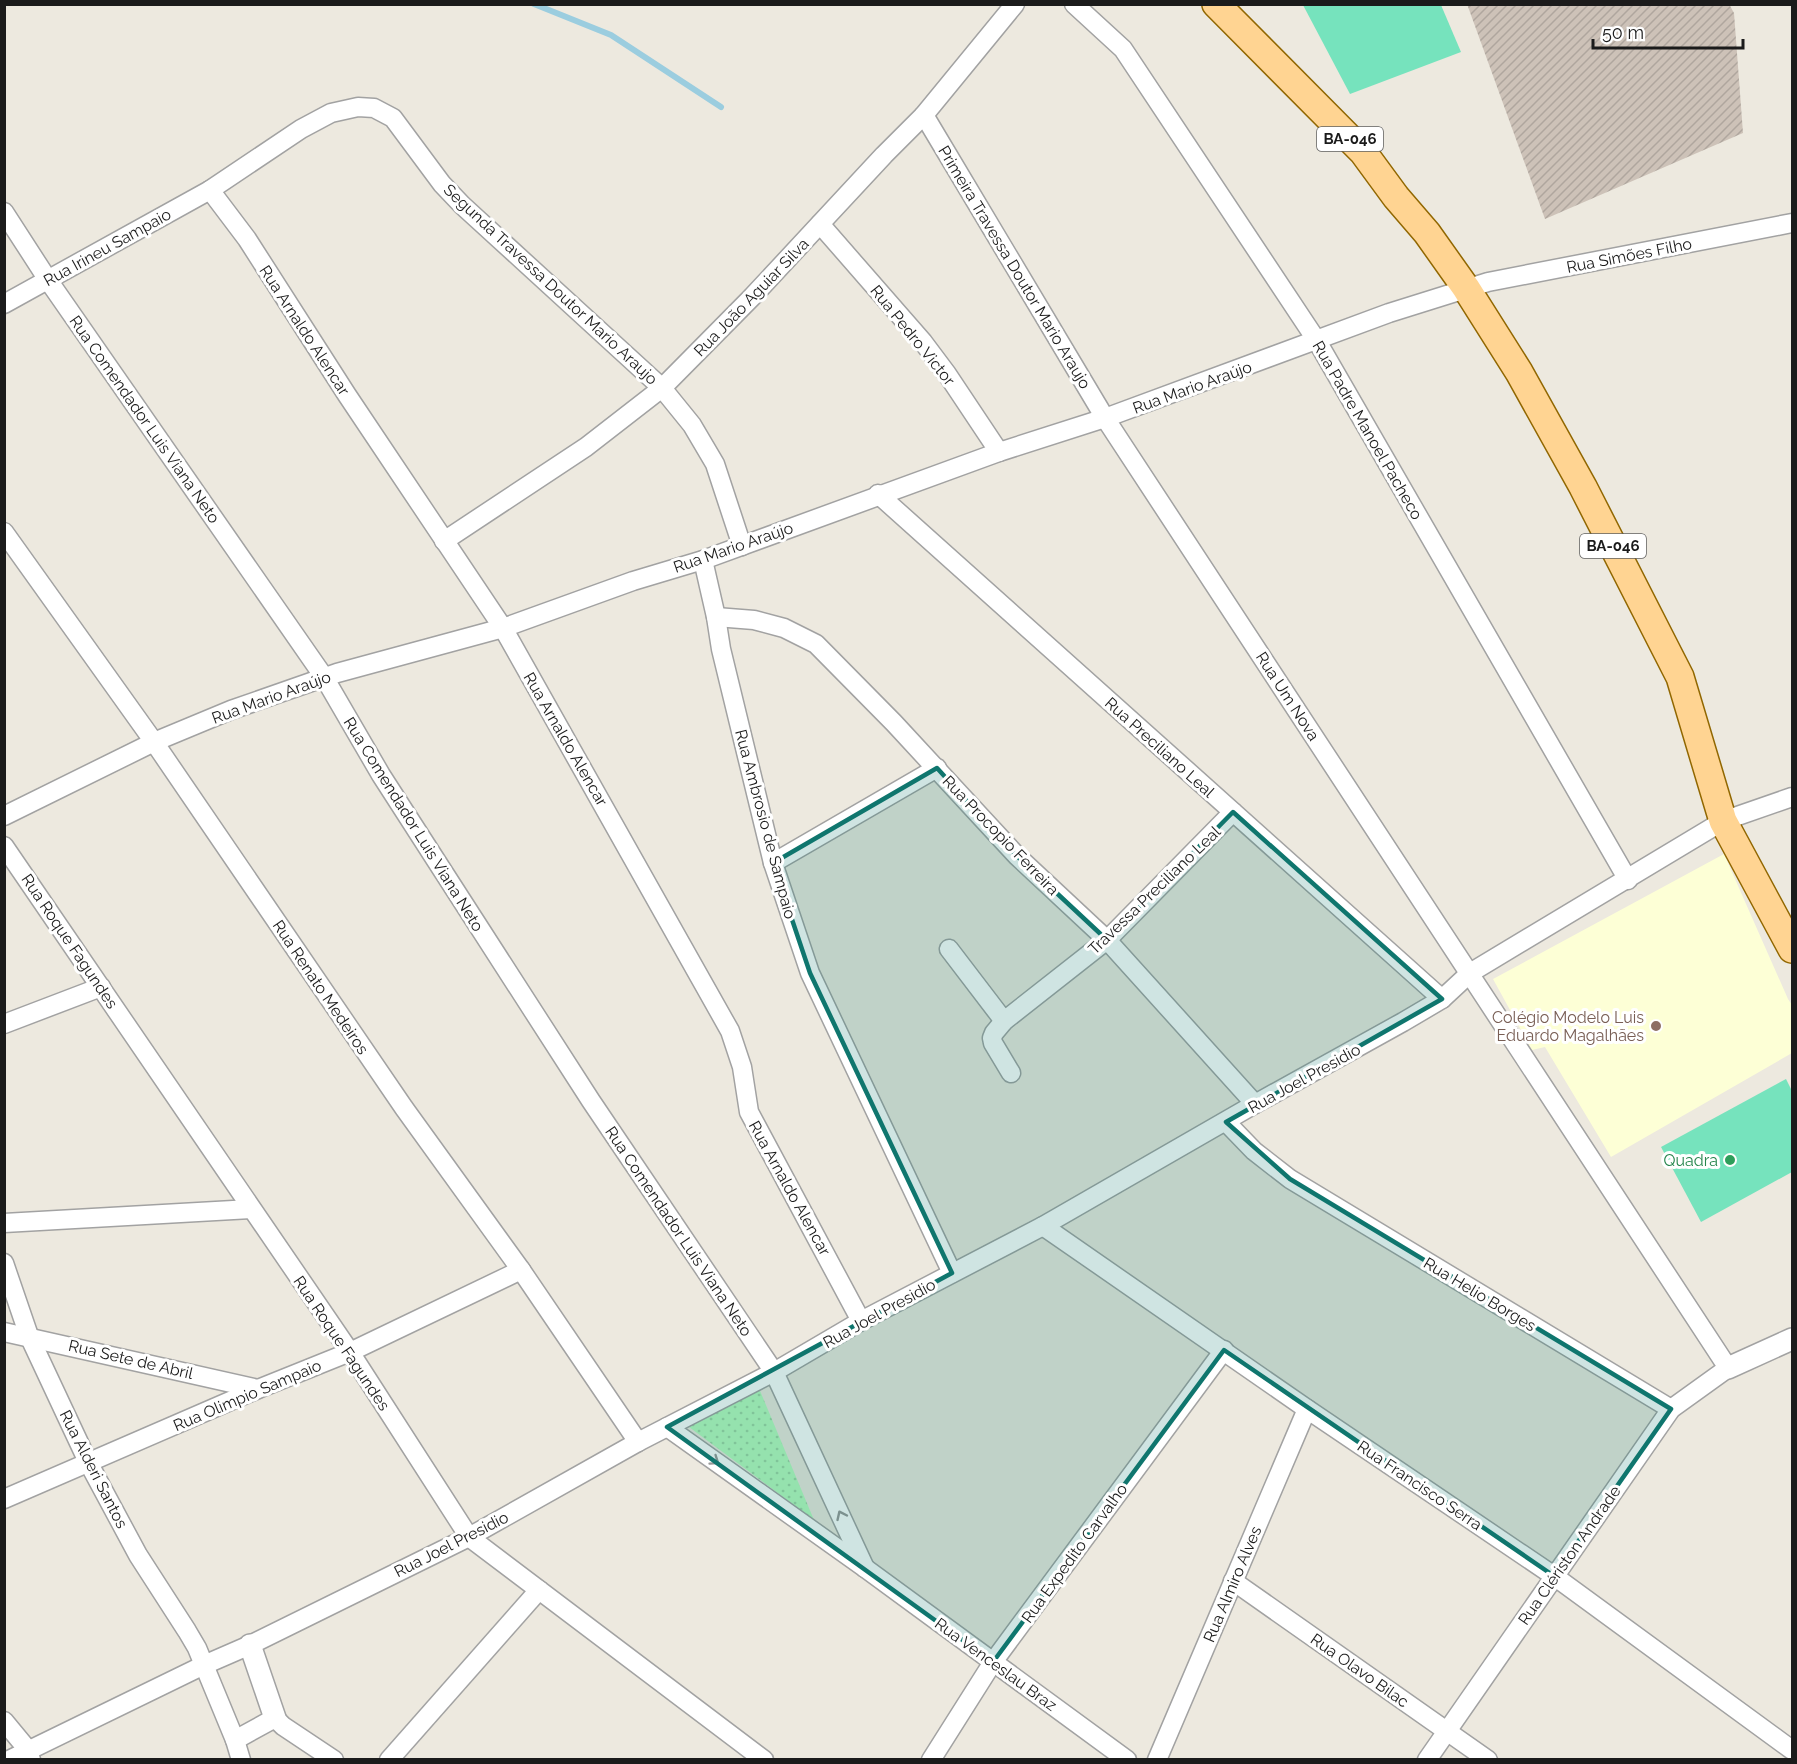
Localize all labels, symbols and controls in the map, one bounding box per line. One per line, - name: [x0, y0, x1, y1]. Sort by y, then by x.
- scale bar: [1593, 12, 1743, 50]
- text: 50 m: [1602, 22, 1644, 43]
- road number: BA-046: [1317, 127, 1383, 151]
- street label: Primeira Travessa Doutor Mario Araujo: [934, 142, 1095, 392]
- street label: Segunda Travessa Doutor Mario Araujo: [440, 180, 662, 389]
- street label: Rua Irineu Sampaio: [40, 205, 174, 290]
- street label: Rua João Aguiar Silva: [690, 234, 813, 360]
- street label: Rua Simões Filho: [1565, 234, 1693, 277]
- street label: Rua Arnaldo Alencar: [255, 262, 354, 399]
- street label: Rua Pedro Victor: [866, 281, 959, 390]
- street label: Rua Comendador Luis Viana Neto: [65, 312, 224, 527]
- street label: Rua Padre Manoel Pacheco: [1309, 338, 1427, 523]
- street label: Rua Mario Araújo: [1130, 357, 1254, 418]
- street label: Rua Mario Araújo: [671, 518, 795, 577]
- road number: BA-046: [1580, 534, 1646, 558]
- street label: Rua Um Nova: [1252, 648, 1323, 744]
- street label: Rua Mario Araújo: [209, 667, 333, 728]
- street label: Rua Arnaldo Alencar: [520, 669, 612, 810]
- street label: Rua Preciliano Leal: [1101, 693, 1219, 802]
- street label: Rua Comendador Luis Viana Neto: [340, 714, 488, 935]
- street label: Rua Ambrosio de Sampaio: [731, 727, 800, 921]
- street label: Rua Procopio Ferreira: [939, 772, 1063, 899]
- street label: Travessa Preciliano Leal: [1084, 822, 1225, 958]
- street label: Rua Roque Fagundes: [18, 870, 122, 1012]
- street label: Rua Renato Medeiros: [269, 917, 373, 1058]
- place label: Colégio Modelo Luis Eduardo Magalhães: [1492, 1008, 1644, 1045]
- marker: Colégio Modelo Luis Eduardo Magalhães: [1649, 1019, 1663, 1033]
- street label: Rua Joel Presidio: [1245, 1040, 1364, 1117]
- street label: Rua Arnaldo Alencar: [745, 1118, 835, 1259]
- street label: Rua Comendador Luis Viana Neto: [601, 1123, 756, 1340]
- place label: Quadra: [1664, 1151, 1718, 1170]
- marker: Quadra: [1723, 1153, 1737, 1167]
- street label: Rua Helio Borges: [1420, 1253, 1540, 1336]
- street label: Rua Roque Fagundes: [290, 1272, 394, 1414]
- street label: Rua Joel Presidio: [820, 1275, 939, 1352]
- street label: Rua Sete de Abril: [67, 1336, 196, 1383]
- street label: Rua Olimpio Sampaio: [170, 1356, 324, 1435]
- street label: Rua Alderi Santos: [56, 1407, 132, 1532]
- street label: Rua Francisco Serra: [1354, 1437, 1486, 1534]
- one-way arrow: [708, 1454, 719, 1465]
- street label: Rua Expedito Carvalho: [1017, 1480, 1131, 1627]
- street label: Rua Clériston Andrade: [1514, 1482, 1625, 1629]
- street label: Rua Joel Presidio: [391, 1507, 511, 1581]
- one-way arrow: [836, 1510, 848, 1521]
- street label: Rua Almiro Alves: [1199, 1523, 1266, 1645]
- street label: Rua Venceslau Braz: [931, 1614, 1060, 1715]
- street label: Rua Olavo Bilac: [1307, 1630, 1413, 1711]

